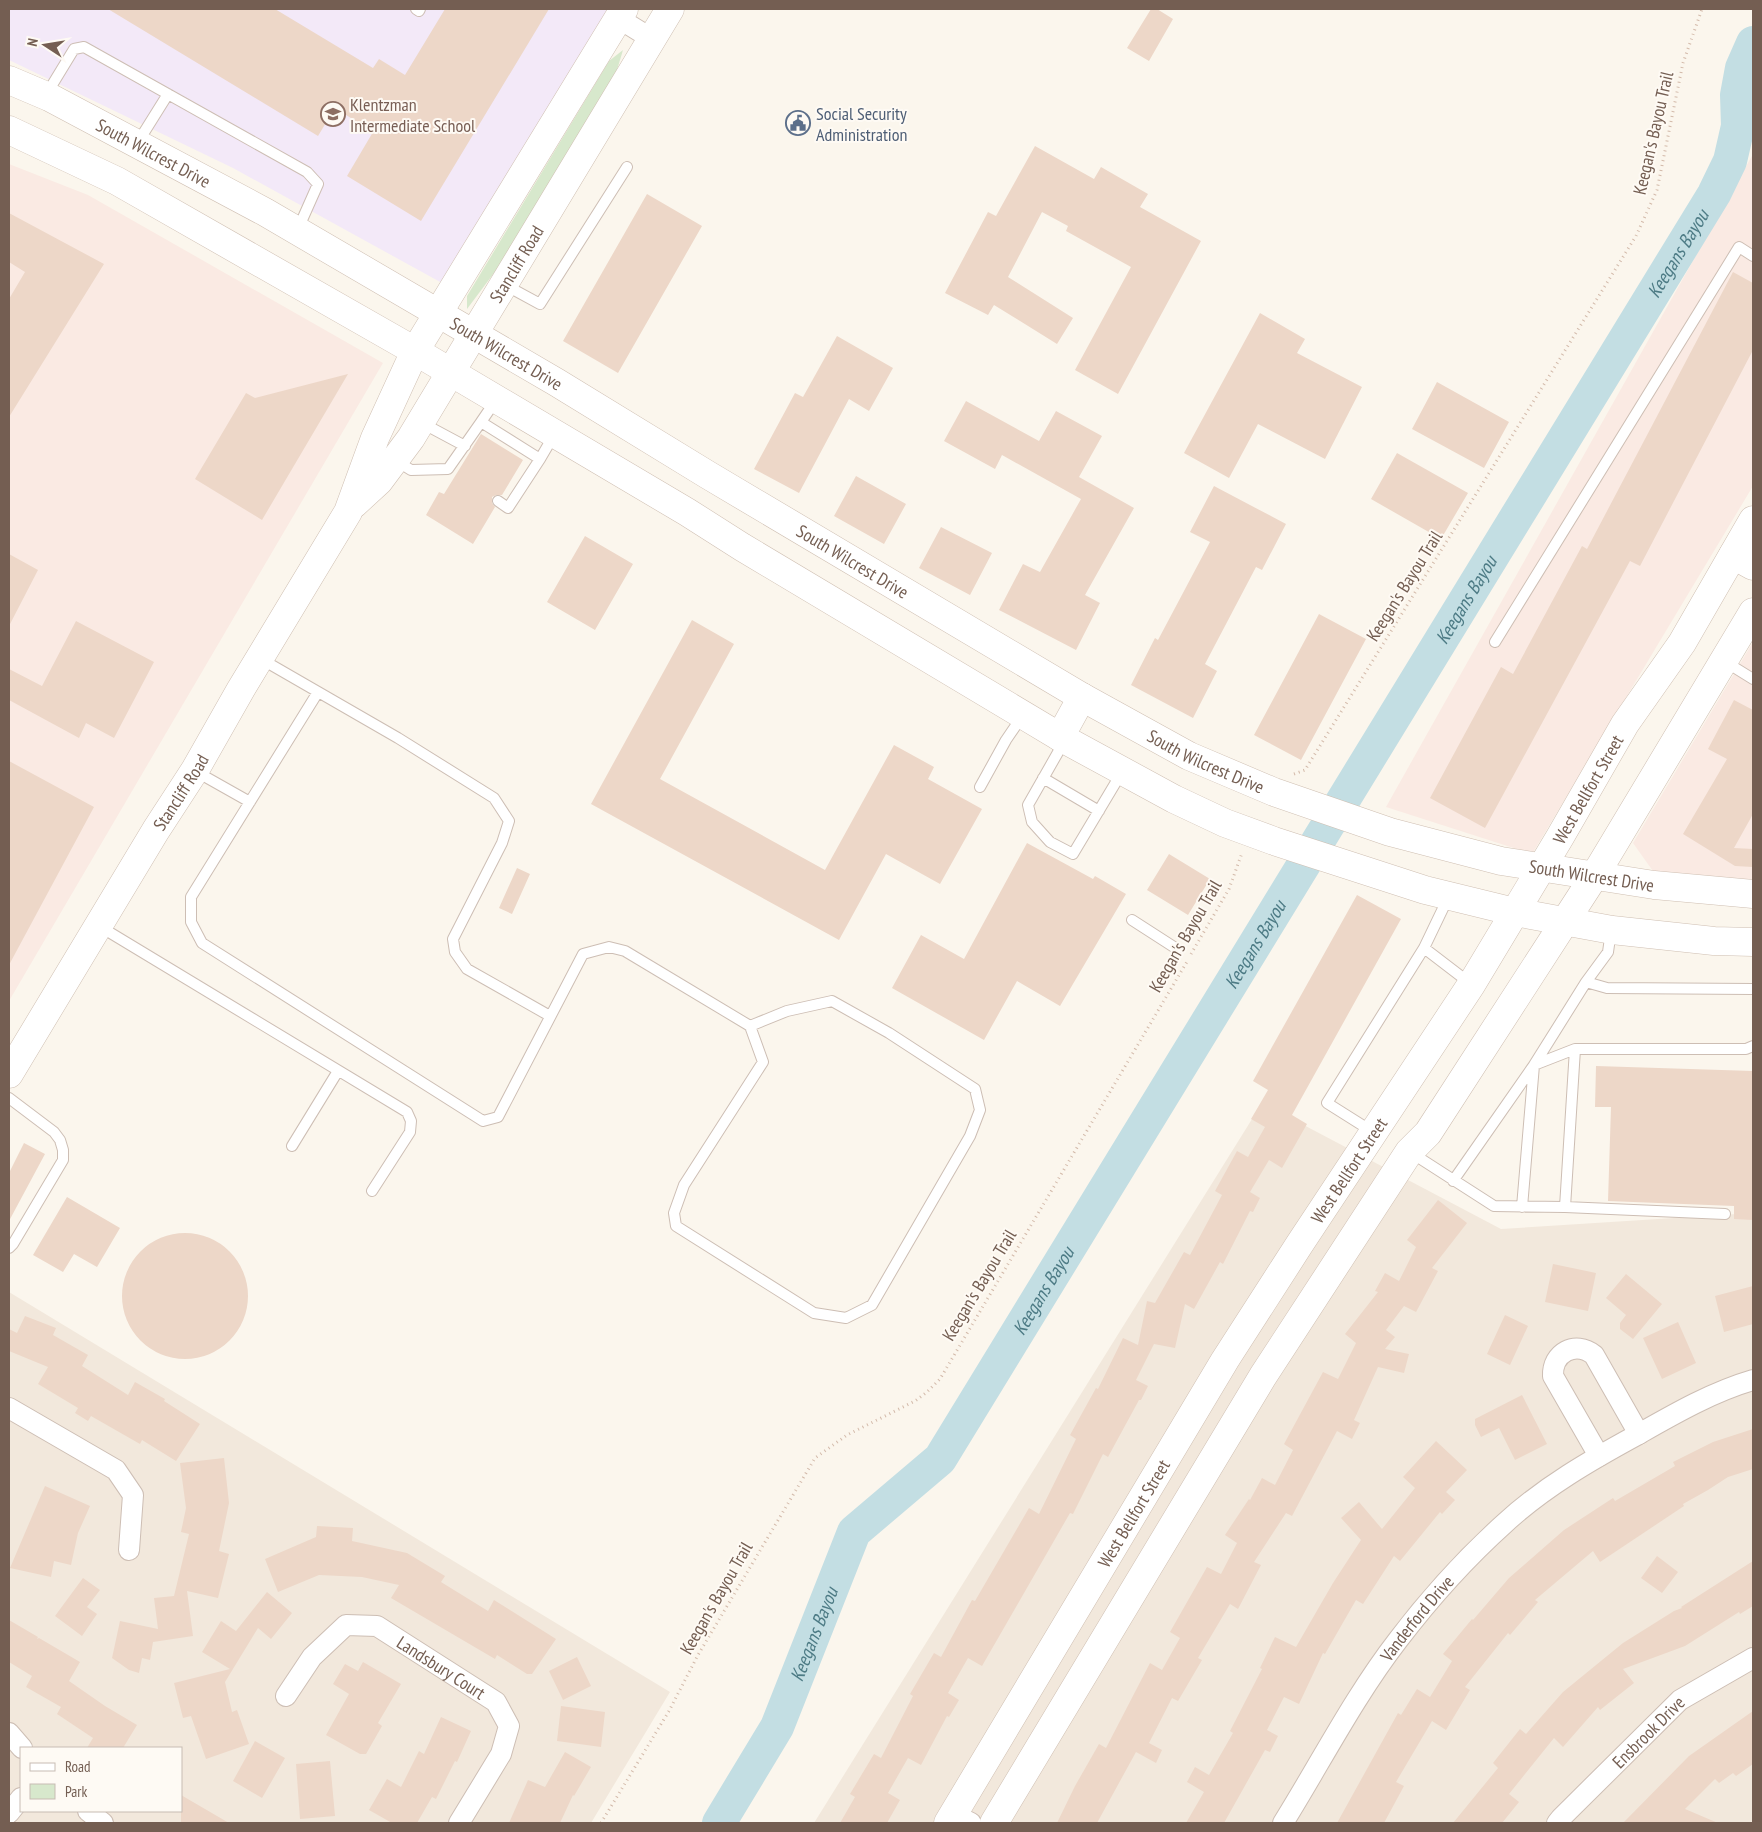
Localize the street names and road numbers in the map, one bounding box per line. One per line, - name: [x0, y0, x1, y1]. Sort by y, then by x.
- street label: Keegan's Bayou Trail: [1628, 68, 1679, 197]
- street label: South Wilcrest Drive: [92, 113, 215, 193]
- street label: Stancliff Road: [484, 221, 548, 307]
- street label: South Wilcrest Drive: [446, 311, 567, 395]
- street label: South Wilcrest Drive: [793, 519, 913, 603]
- street label: Keegan's Bayou Trail: [1361, 526, 1448, 646]
- street label: South Wilcrest Drive: [1143, 724, 1268, 798]
- street label: West Bellfort Street: [1547, 731, 1628, 848]
- street label: Stancliff Road: [147, 750, 213, 835]
- street label: South Wilcrest Drive: [1527, 854, 1656, 896]
- street label: Keegan's Bayou Trail: [1144, 875, 1227, 996]
- street label: West Bellfort Street: [1305, 1113, 1392, 1227]
- street label: Keegan's Bayou Trail: [937, 1224, 1022, 1345]
- street label: West Bellfort Street: [1092, 1455, 1175, 1571]
- street label: Keegan's Bayou Trail: [675, 1537, 758, 1658]
- street label: Vanderford Drive: [1374, 1570, 1458, 1666]
- street label: Landsbury Court: [393, 1630, 490, 1704]
- street label: Ensbrook Drive: [1607, 1691, 1689, 1773]

